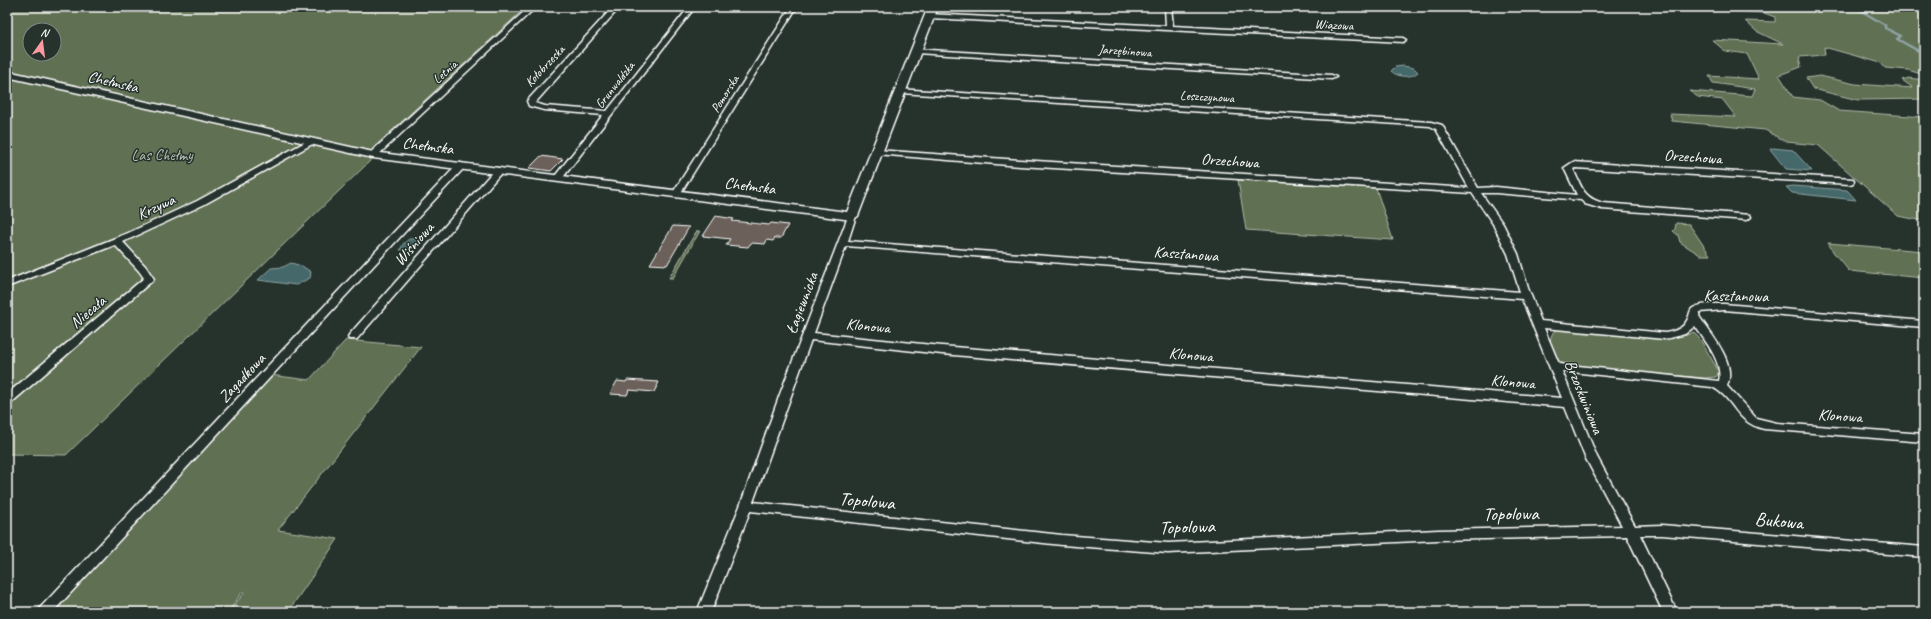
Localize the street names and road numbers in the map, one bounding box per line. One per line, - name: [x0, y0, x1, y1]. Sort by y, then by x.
- street label: Wiązowa: [1314, 16, 1354, 34]
- street label: Kołobrzeska: [522, 41, 569, 90]
- street label: Jarzębinowa: [1097, 41, 1154, 61]
- street label: Letnia: [429, 56, 462, 87]
- street label: Grunwaldzka: [592, 57, 639, 112]
- street label: Chełmska: [86, 67, 141, 98]
- street label: Pomorska: [707, 71, 744, 116]
- street label: Leszczynowa: [1180, 88, 1235, 106]
- street label: Chełmska: [401, 133, 456, 159]
- street label: Orzechowa: [1663, 145, 1724, 169]
- street label: Orzechowa: [1200, 149, 1261, 173]
- street label: Chełmska: [723, 173, 778, 199]
- street label: Krzywa: [134, 189, 179, 224]
- street label: Wiśniowa: [390, 217, 439, 270]
- street label: Kasztanowa: [1153, 242, 1220, 266]
- street label: Łagiewnicka: [781, 268, 823, 337]
- street label: Kasztanowa: [1704, 285, 1769, 307]
- street label: Niecała: [66, 291, 111, 333]
- street label: Klonowa: [845, 314, 892, 338]
- street label: Klonowa: [1168, 343, 1215, 367]
- street label: Zagadkowa: [214, 348, 271, 407]
- street label: Brzoskwiniowa: [1560, 357, 1608, 438]
- street label: Klonowa: [1490, 370, 1537, 394]
- street label: Klonowa: [1817, 404, 1864, 428]
- street label: Topolowa: [838, 487, 897, 516]
- street label: Topolowa: [1483, 501, 1541, 526]
- street label: Bukowa: [1754, 507, 1806, 535]
- street label: Topolowa: [1159, 514, 1217, 540]

